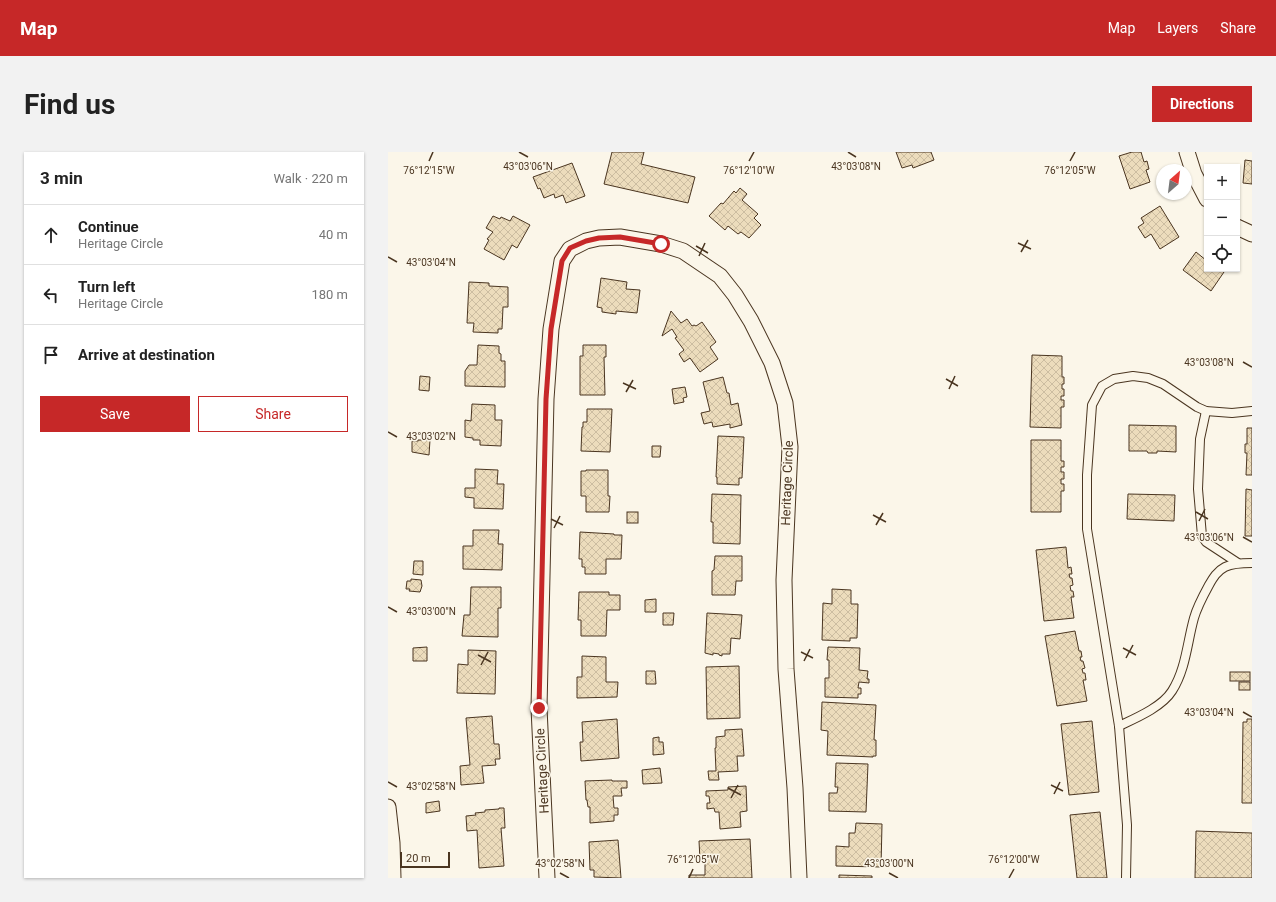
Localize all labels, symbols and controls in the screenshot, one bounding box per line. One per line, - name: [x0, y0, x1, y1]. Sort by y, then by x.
- text: Map: [20, 17, 58, 40]
- text: Map: [1108, 20, 1135, 36]
- text: Layers: [1157, 20, 1198, 36]
- text: Share: [1220, 20, 1256, 36]
- button: Directions: [1152, 86, 1252, 122]
- text: Find us: [24, 88, 115, 121]
- text: 43°03'06"N: [503, 161, 553, 172]
- text: 43°03'08"N: [831, 161, 881, 172]
- north arrow: [1156, 164, 1192, 200]
- map controls: [1204, 164, 1240, 272]
- button: +: [1204, 164, 1240, 200]
- text: 76°12'15"W: [403, 165, 455, 176]
- text: 76°12'10"W: [723, 165, 775, 176]
- text: 76°12'05"W: [1044, 165, 1096, 176]
- text: 3 min: [40, 168, 83, 188]
- text: Walk · 220 m: [273, 171, 348, 186]
- button: −: [1204, 200, 1240, 236]
- text: Continue: [78, 218, 139, 236]
- icon: ahead: [40, 224, 62, 246]
- text: 40 m: [319, 227, 348, 242]
- route start: [652, 235, 670, 253]
- text: Heritage Circle: [78, 236, 163, 251]
- button: locate: [1204, 236, 1240, 272]
- text: 43°03'04"N: [406, 257, 456, 268]
- text: Turn left: [78, 278, 135, 296]
- icon: left: [40, 284, 62, 306]
- text: 180 m: [311, 287, 348, 302]
- text: Heritage Circle: [78, 296, 163, 311]
- icon: arrive: [40, 344, 62, 366]
- text: Arrive at destination: [78, 346, 215, 364]
- text: 43°03'08"N: [1184, 357, 1234, 368]
- button: Save: [40, 396, 190, 432]
- button: Share: [198, 396, 348, 432]
- text: 43°03'02"N: [406, 431, 456, 442]
- street label: Heritage Circle: [778, 440, 796, 526]
- text: 43°03'06"N: [1184, 532, 1234, 543]
- text: 43°03'00"N: [406, 606, 456, 617]
- route end: [530, 699, 548, 717]
- text: 43°03'04"N: [1184, 707, 1234, 718]
- street label: Heritage Circle: [532, 728, 552, 814]
- text: 43°02'58"N: [406, 781, 456, 792]
- scale bar: [400, 850, 450, 869]
- text: 20 m: [406, 852, 431, 865]
- text: 76°12'05"W: [667, 854, 719, 865]
- text: 76°12'00"W: [988, 854, 1040, 865]
- text: 43°02'58"N: [535, 858, 585, 869]
- text: 43°03'00"N: [864, 858, 914, 869]

